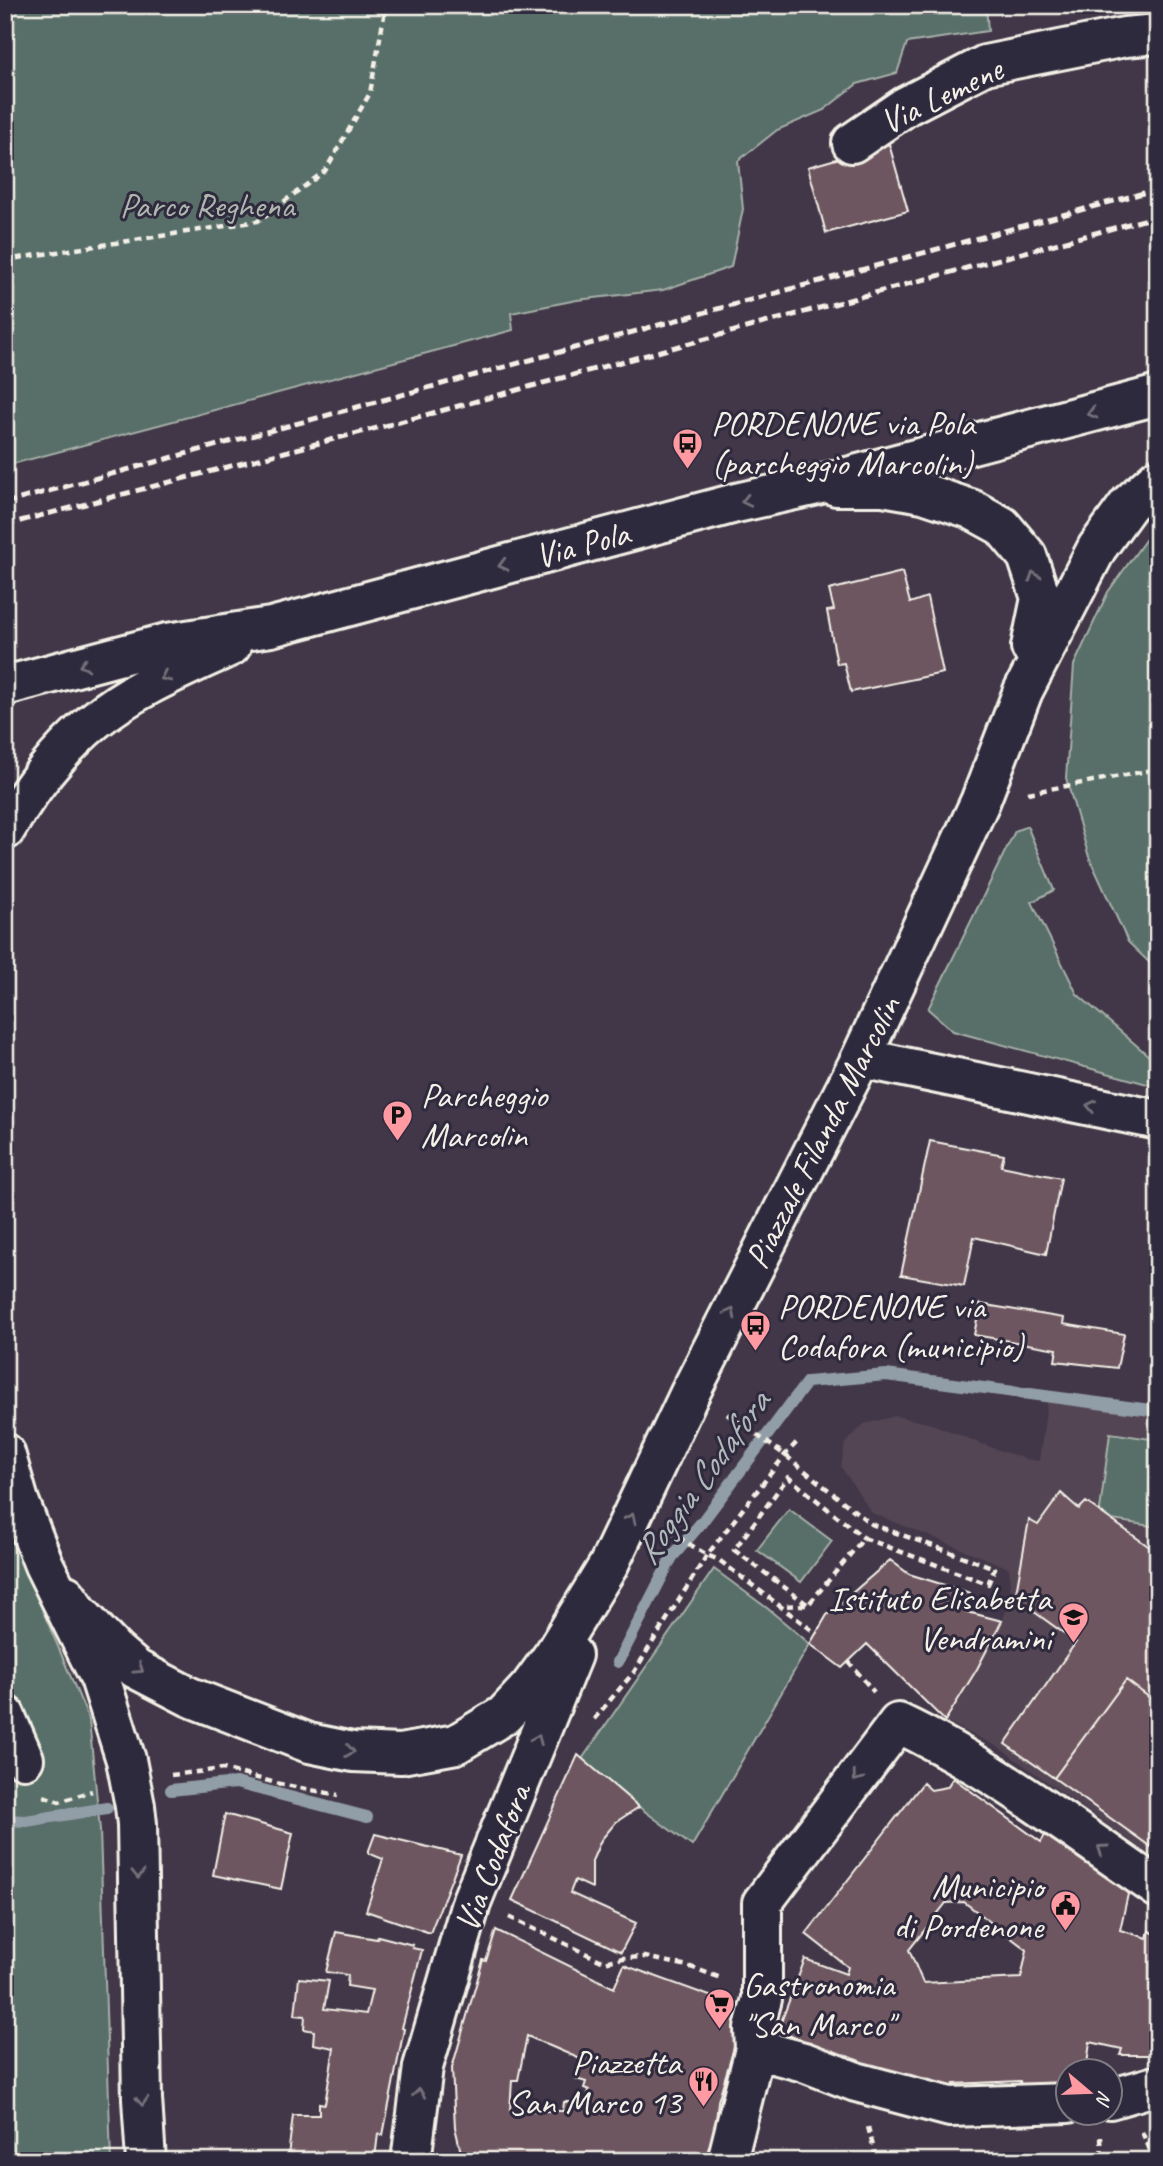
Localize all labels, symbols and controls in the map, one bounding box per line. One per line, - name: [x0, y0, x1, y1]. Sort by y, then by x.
- street label: Via Lemene: [873, 45, 1012, 144]
- park label: Parco Reghena: [120, 183, 296, 228]
- place label: PORDENONE via Pola (parcheggio Marcolin): [711, 401, 978, 486]
- one-way arrow: [1086, 405, 1098, 419]
- bus stop icon: PORDENONE via Pola (parcheggio Marcolin): [671, 426, 705, 470]
- one-way arrow: [741, 493, 753, 507]
- street label: Via Pola: [530, 510, 637, 579]
- one-way arrow: [497, 557, 509, 571]
- one-way arrow: [1028, 571, 1042, 583]
- one-way arrow: [78, 657, 90, 671]
- one-way arrow: [160, 669, 172, 683]
- street label: Piazzale Filanda Marcolin: [734, 987, 911, 1276]
- place label: Parcheggio Marcolin: [421, 1073, 549, 1158]
- parking icon: Parcheggio Marcolin: [381, 1098, 415, 1142]
- one-way arrow: [1085, 1100, 1097, 1115]
- place label: PORDENONE via Codafora (municipio): [778, 1284, 1026, 1369]
- one-way arrow: [722, 1308, 736, 1320]
- bus stop icon: PORDENONE via Codafora (municipio): [738, 1309, 772, 1353]
- water label: Roggia Codafora: [623, 1378, 782, 1573]
- one-way arrow: [623, 1513, 637, 1525]
- place label: Istituto Elisabetta Vendramini: [828, 1576, 1055, 1661]
- school or university icon: Istituto Elisabetta Vendramini: [1057, 1601, 1091, 1645]
- one-way arrow: [131, 1661, 144, 1674]
- one-way arrow: [529, 1733, 543, 1745]
- one-way arrow: [344, 1743, 356, 1758]
- one-way arrow: [852, 1770, 865, 1782]
- street label: Via Codafora: [444, 1776, 542, 1938]
- one-way arrow: [1097, 1845, 1110, 1857]
- place label: Municipio di Pordenone: [894, 1864, 1047, 1949]
- one-way arrow: [130, 1869, 146, 1879]
- public building icon: Municipio di Pordenone: [1049, 1889, 1083, 1933]
- place label: Gastronomia "San Marco": [743, 1962, 900, 2047]
- supermarket icon: Gastronomia "San Marco": [703, 1987, 737, 2031]
- place label: Piazzetta San Marco 13: [508, 2040, 684, 2125]
- north arrow: [1054, 2058, 1124, 2128]
- restaurant icon: Piazzetta San Marco 13: [687, 2065, 721, 2109]
- one-way arrow: [412, 2087, 427, 2099]
- text: N: [1090, 2088, 1117, 2110]
- one-way arrow: [135, 2096, 150, 2107]

